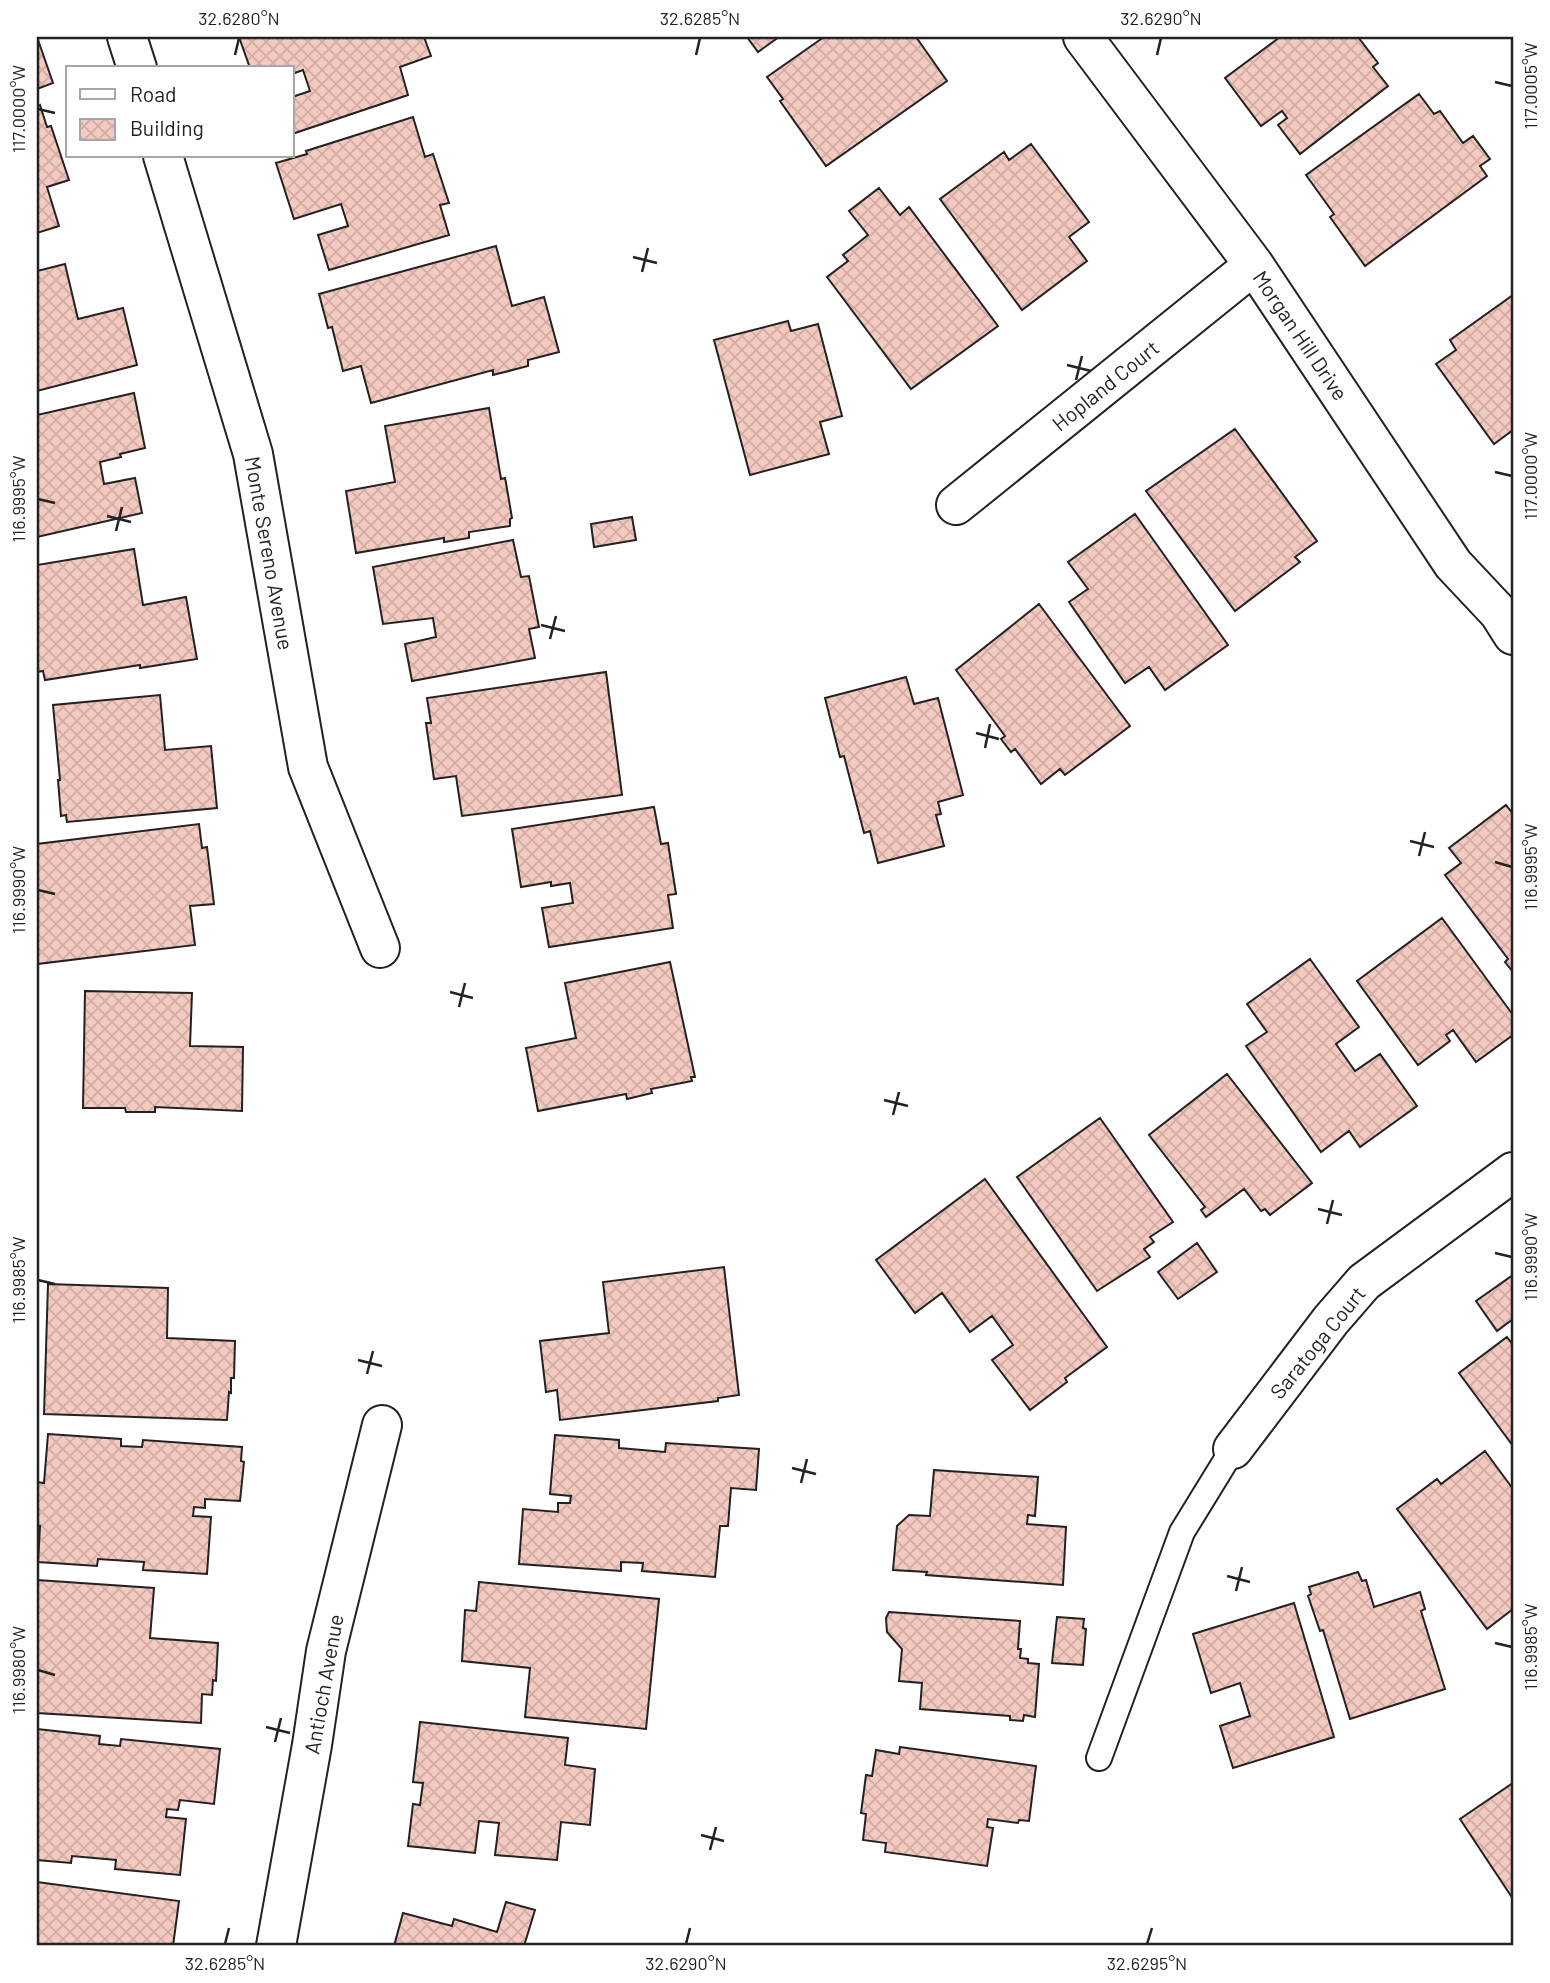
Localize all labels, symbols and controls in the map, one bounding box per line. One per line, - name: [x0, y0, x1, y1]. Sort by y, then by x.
- text: 32.6280°N: [198, 7, 280, 29]
- text: 32.6285°N: [660, 7, 740, 29]
- text: 32.6290°N: [1120, 7, 1202, 29]
- text: 117.0005°W: [1519, 42, 1541, 130]
- text: 117.0000°W: [7, 65, 29, 153]
- legend: [66, 66, 294, 158]
- text: Road: [130, 81, 176, 106]
- text: Building: [130, 115, 204, 140]
- street label: Morgan Hill Drive: [1248, 265, 1354, 405]
- street label: Hopland Court: [1047, 334, 1163, 436]
- text: 117.0000°W: [1519, 432, 1541, 520]
- street label: Monte Sereno Avenue: [241, 454, 299, 652]
- text: 116.9995°W: [7, 455, 29, 542]
- text: 116.9995°W: [1519, 823, 1541, 910]
- text: 116.9990°W: [7, 846, 29, 934]
- text: 116.9990°W: [1519, 1213, 1541, 1301]
- text: 116.9985°W: [7, 1236, 29, 1323]
- street label: Saratoga Court: [1264, 1281, 1370, 1403]
- text: 116.9985°W: [1519, 1603, 1541, 1690]
- street label: Antioch Avenue: [298, 1612, 348, 1756]
- text: 116.9980°W: [7, 1626, 29, 1714]
- text: 32.6285°N: [185, 1952, 265, 1974]
- text: 32.6290°N: [645, 1952, 727, 1974]
- text: 32.6295°N: [1107, 1952, 1187, 1974]

